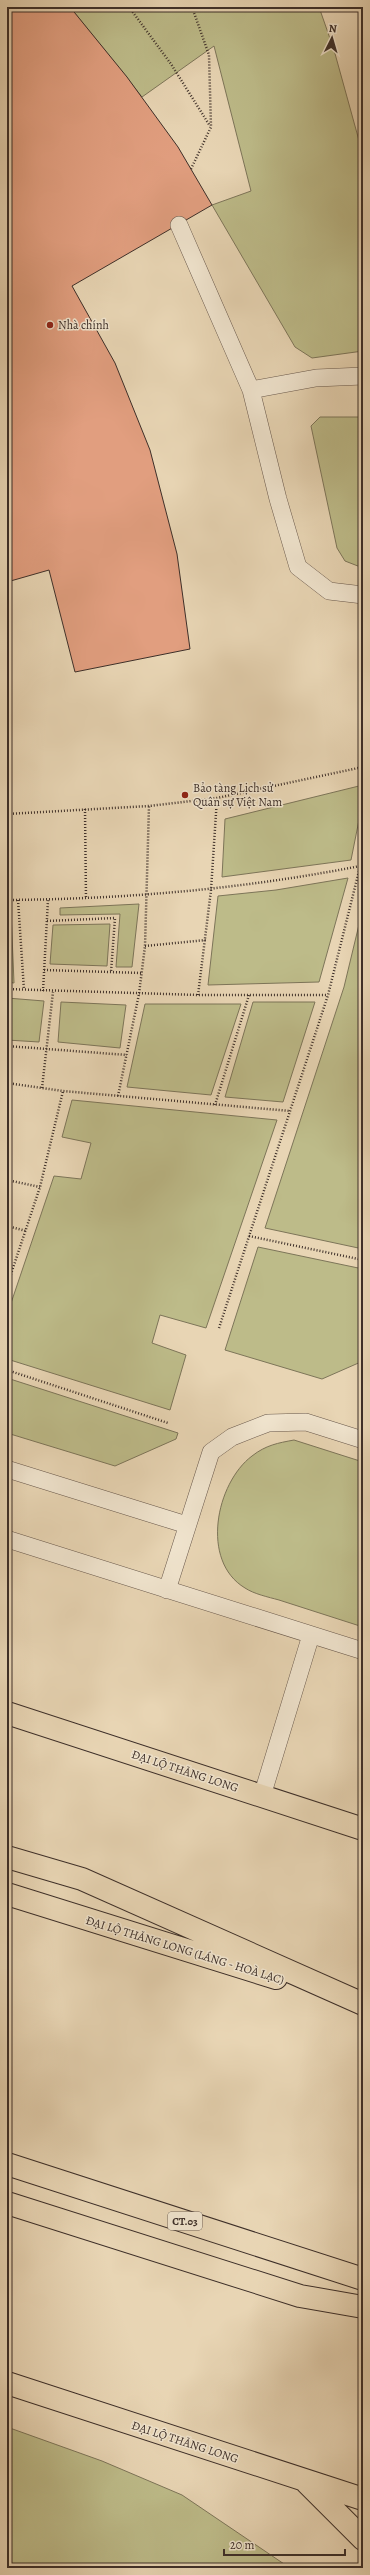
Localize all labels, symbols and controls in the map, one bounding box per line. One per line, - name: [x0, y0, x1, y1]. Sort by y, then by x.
- north arrow: [312, 18, 352, 58]
- text: N: [328, 21, 337, 36]
- place label: Nhà chính: [58, 317, 109, 333]
- marker: Nhà chính: [45, 320, 55, 330]
- place label: Bảo tàng Lịch sử Quân sự Việt Nam: [193, 780, 282, 810]
- marker: Bảo tàng Lịch sử Quân sự Việt Nam: [180, 790, 190, 800]
- street label: ĐẠI LỘ THĂNG LONG: [130, 1746, 240, 1796]
- street label: ĐẠI LỘ THĂNG LONG (LÁNG - HOÀ LẠC): [84, 1912, 286, 1988]
- road number: CT.03: [168, 2212, 202, 2230]
- street label: ĐẠI LỘ THĂNG LONG: [130, 2417, 240, 2467]
- scale bar: [224, 2531, 345, 2557]
- text: 20 m: [230, 2537, 254, 2553]

